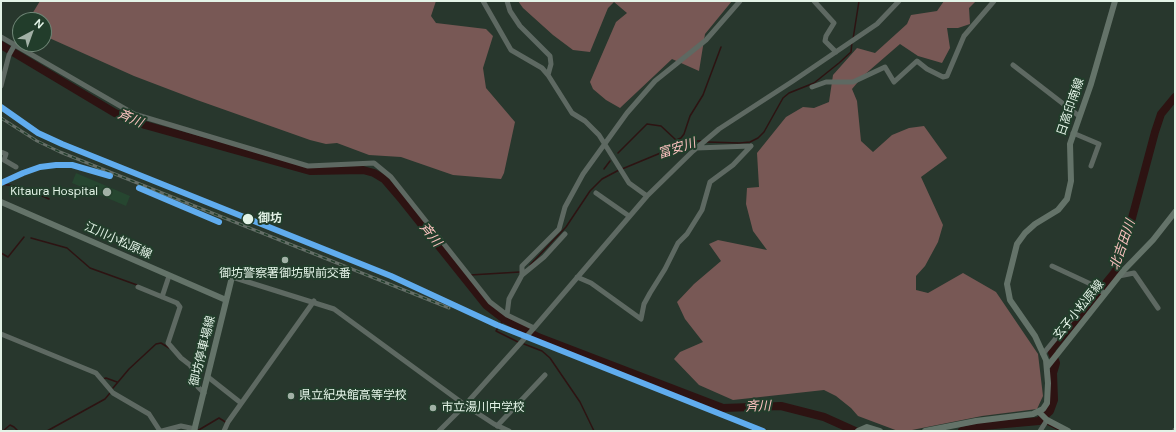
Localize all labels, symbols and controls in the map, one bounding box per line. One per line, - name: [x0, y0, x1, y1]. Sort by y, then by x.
- north arrow: [12, 12, 52, 52]
- text: N: [32, 16, 47, 32]
- street label: 日高印南線: [1054, 76, 1088, 138]
- water label: 斉川: [115, 107, 145, 131]
- water label: 富安川: [656, 136, 698, 162]
- place label: Kitaura Hospital: [10, 185, 98, 199]
- marker: Kitaura Hospital: [101, 186, 113, 198]
- marker: 御坊: [241, 212, 255, 226]
- place label: 御坊: [258, 212, 282, 226]
- water label: 北吉田川: [1107, 218, 1139, 272]
- street label: 江川小松原線: [82, 220, 154, 262]
- water label: 斉川: [416, 220, 444, 250]
- marker: 御坊警察署御坊駅前交番: [280, 255, 290, 265]
- place label: 御坊警察署御坊駅前交番: [219, 267, 351, 281]
- street label: 玄子小松原線: [1051, 277, 1107, 343]
- street label: 御坊停車場線: [187, 314, 219, 388]
- place label: 県立紀央館高等学校: [299, 389, 407, 403]
- marker: 県立紀央館高等学校: [286, 391, 296, 401]
- water label: 斉川: [745, 399, 771, 415]
- place label: 市立湯川中学校: [441, 401, 525, 415]
- marker: 市立湯川中学校: [428, 403, 438, 413]

